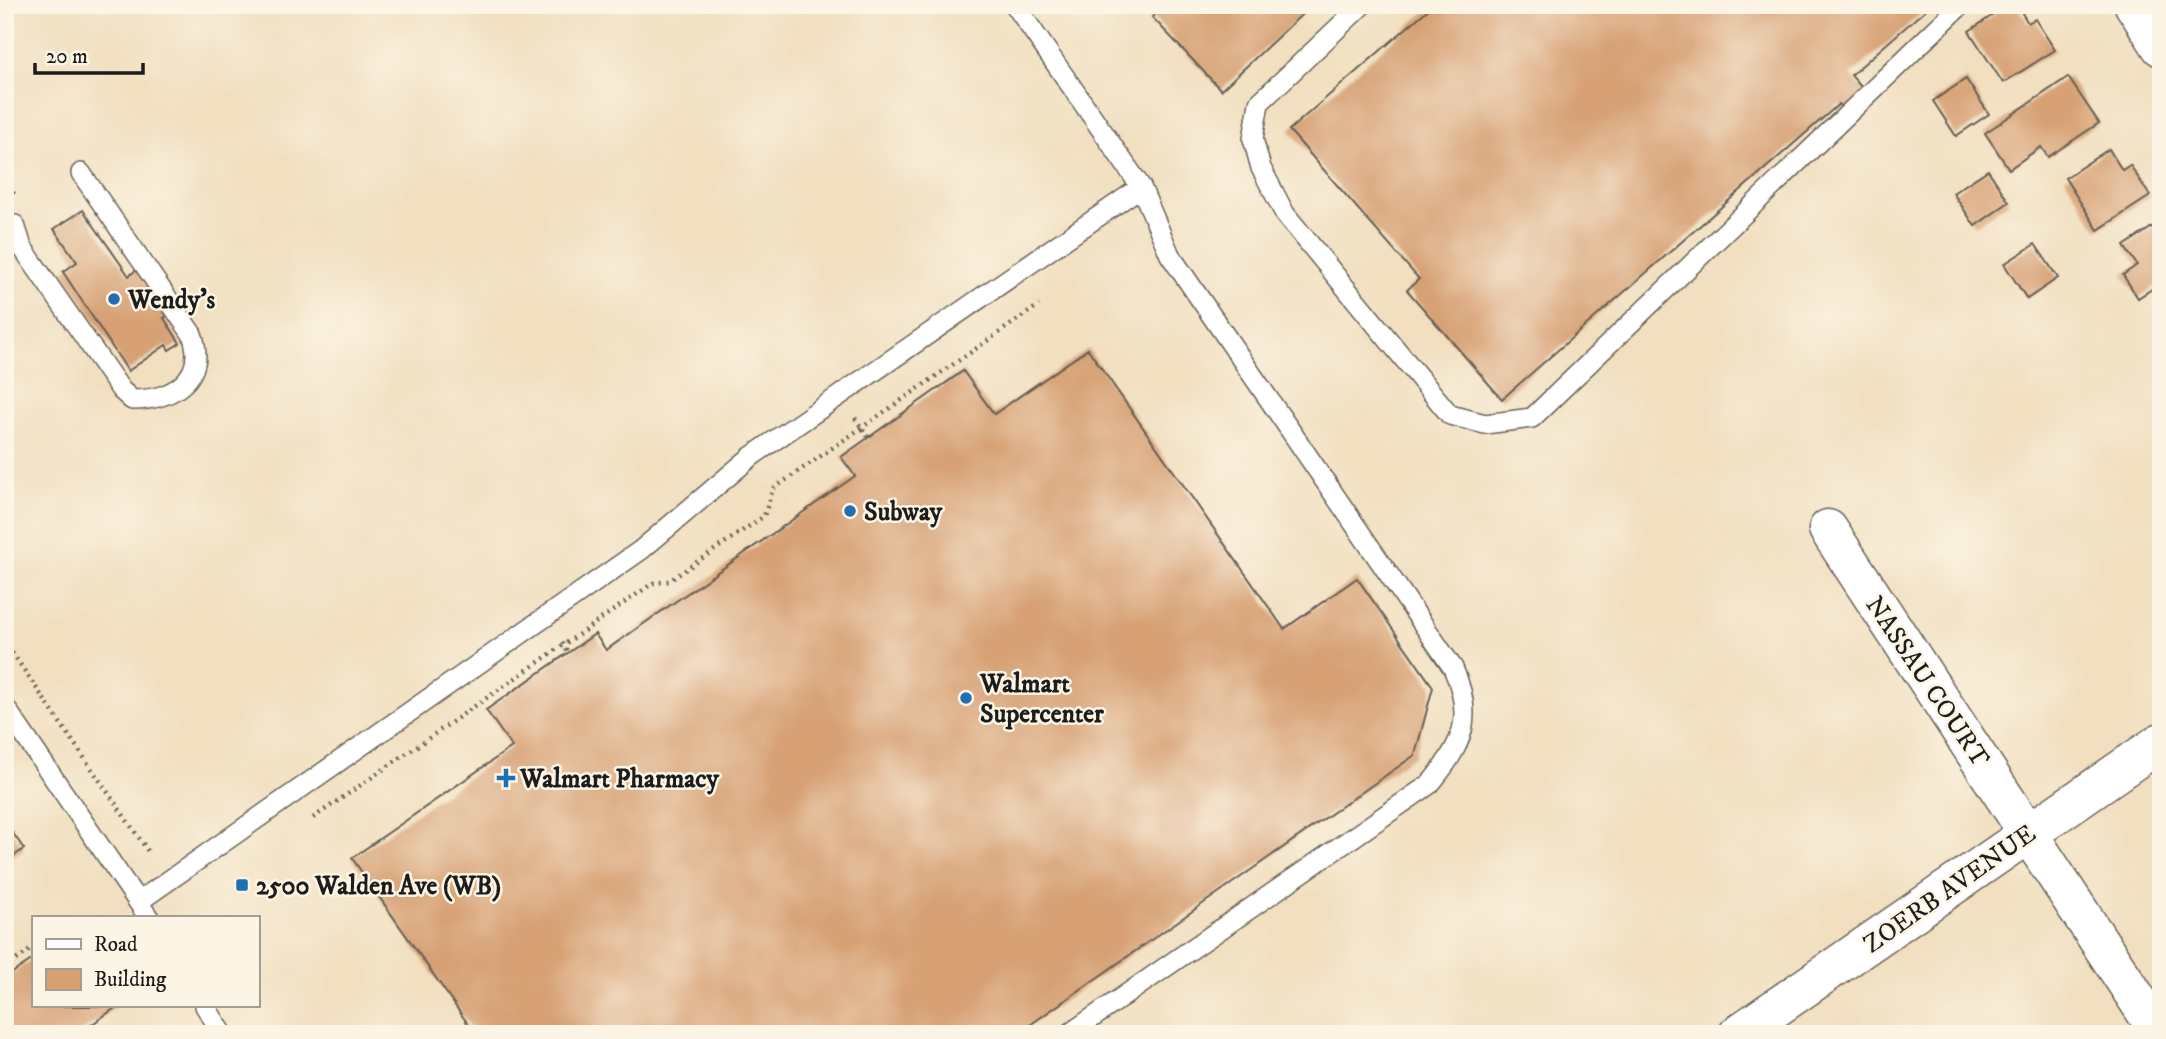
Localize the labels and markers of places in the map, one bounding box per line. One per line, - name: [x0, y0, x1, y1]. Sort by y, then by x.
- place label: Wendy's: [127, 284, 216, 317]
- marker: Wendy's: [106, 291, 122, 307]
- place label: Subway: [864, 496, 943, 529]
- marker: Subway: [842, 503, 858, 519]
- place label: Walmart Supercenter: [979, 668, 1104, 731]
- marker: Walmart Supercenter: [958, 690, 974, 706]
- place label: Walmart Pharmacy: [519, 763, 720, 796]
- marker: Walmart Pharmacy: [498, 770, 514, 786]
- place label: 2500 Walden Ave (WB): [256, 870, 501, 903]
- marker: 2500 Walden Ave (WB): [234, 877, 250, 893]

